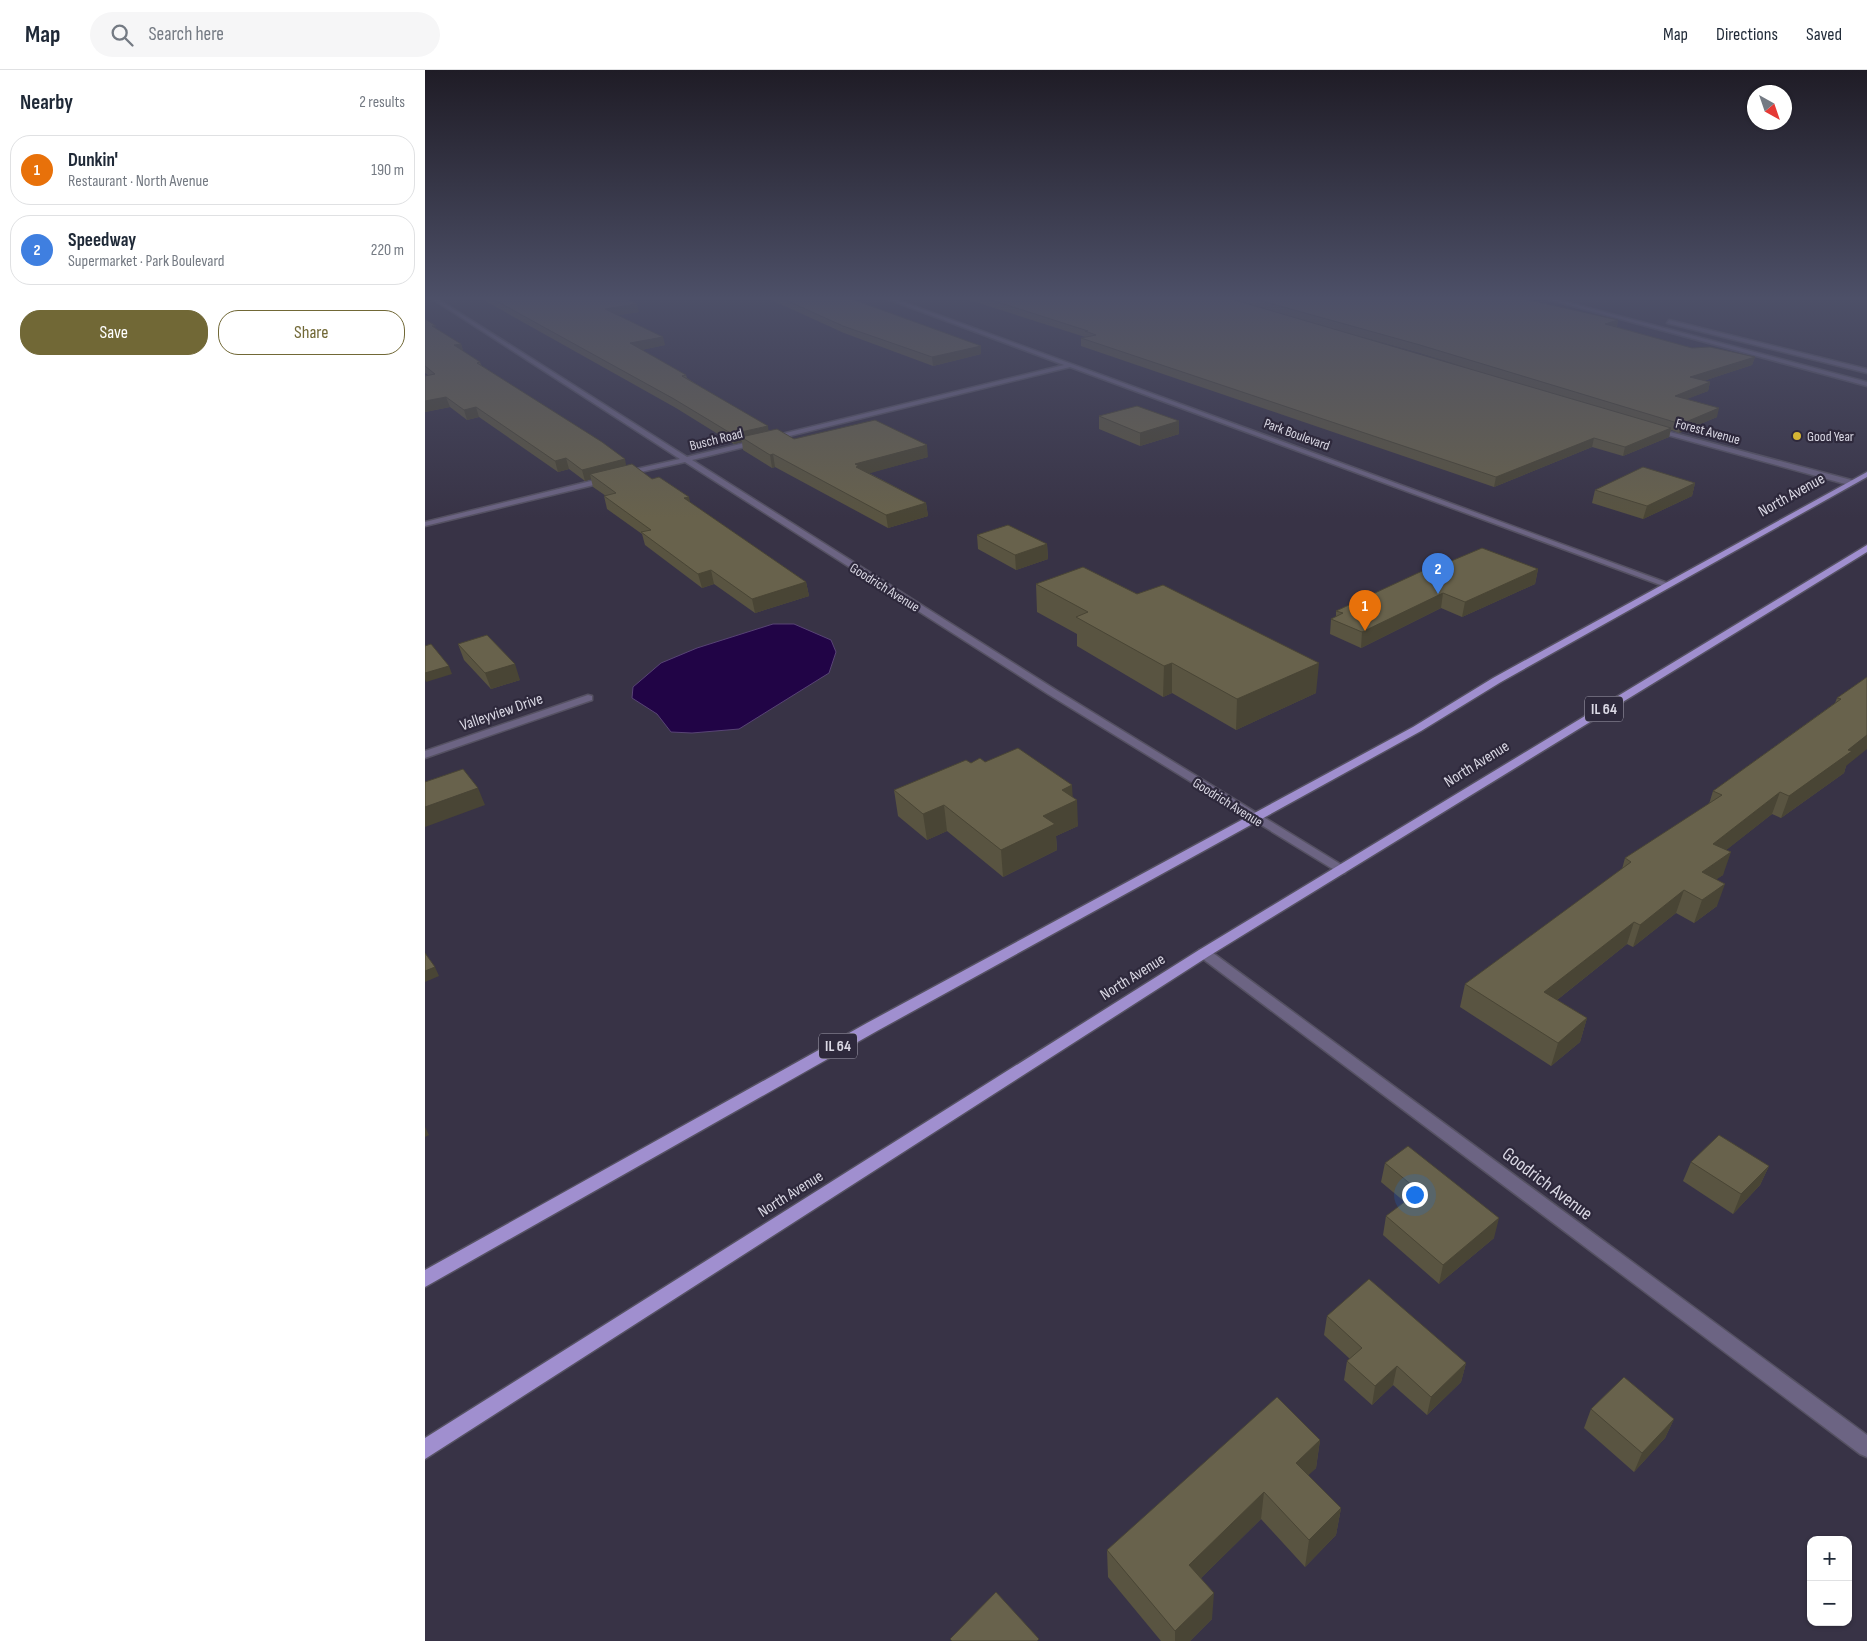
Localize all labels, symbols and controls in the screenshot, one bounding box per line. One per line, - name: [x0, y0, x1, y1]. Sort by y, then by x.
- search box: [90, 12, 440, 57]
- text: Map: [25, 20, 60, 49]
- icon: search: [108, 21, 136, 49]
- text: Search here: [148, 23, 224, 46]
- text: Map: [1663, 24, 1688, 45]
- text: Directions: [1716, 24, 1778, 45]
- text: Saved: [1806, 24, 1842, 45]
- north arrow: [1747, 85, 1792, 130]
- text: Nearby: [20, 90, 73, 115]
- text: 2 results: [359, 93, 405, 112]
- text: Dunkin': [68, 149, 118, 172]
- text: 1: [34, 161, 40, 180]
- text: 190 m: [371, 161, 404, 180]
- text: Restaurant · North Avenue: [68, 172, 209, 191]
- text: Speedway: [68, 229, 136, 252]
- text: 2: [33, 241, 41, 260]
- text: 220 m: [371, 241, 404, 260]
- text: Supermarket · Park Boulevard: [68, 252, 224, 271]
- button: Save: [20, 310, 208, 355]
- button: Share: [218, 310, 405, 355]
- street label: Park Boulevard: [1262, 415, 1332, 454]
- street label: Forest Avenue: [1674, 415, 1742, 448]
- street label: Busch Road: [688, 425, 745, 454]
- place label: Good Year: [1807, 428, 1854, 445]
- marker: Good Year: [1791, 430, 1803, 442]
- street label: North Avenue: [1755, 469, 1828, 521]
- pin: 2: [1422, 553, 1454, 594]
- street label: Goodrich Avenue: [847, 559, 923, 616]
- pin: 1: [1349, 590, 1381, 631]
- street label: Valleyview Drive: [458, 689, 545, 735]
- road number: IL 64: [1585, 696, 1623, 722]
- street label: North Avenue: [1441, 737, 1513, 792]
- street label: Goodrich Avenue: [1190, 774, 1266, 831]
- street label: North Avenue: [1097, 950, 1169, 1005]
- road number: IL 64: [819, 1034, 857, 1058]
- street label: Goodrich Avenue: [1497, 1143, 1597, 1226]
- street label: North Avenue: [755, 1167, 827, 1222]
- your location: [1402, 1182, 1428, 1208]
- map controls: [1807, 1536, 1852, 1626]
- button: +: [1807, 1536, 1852, 1581]
- button: −: [1807, 1581, 1852, 1626]

